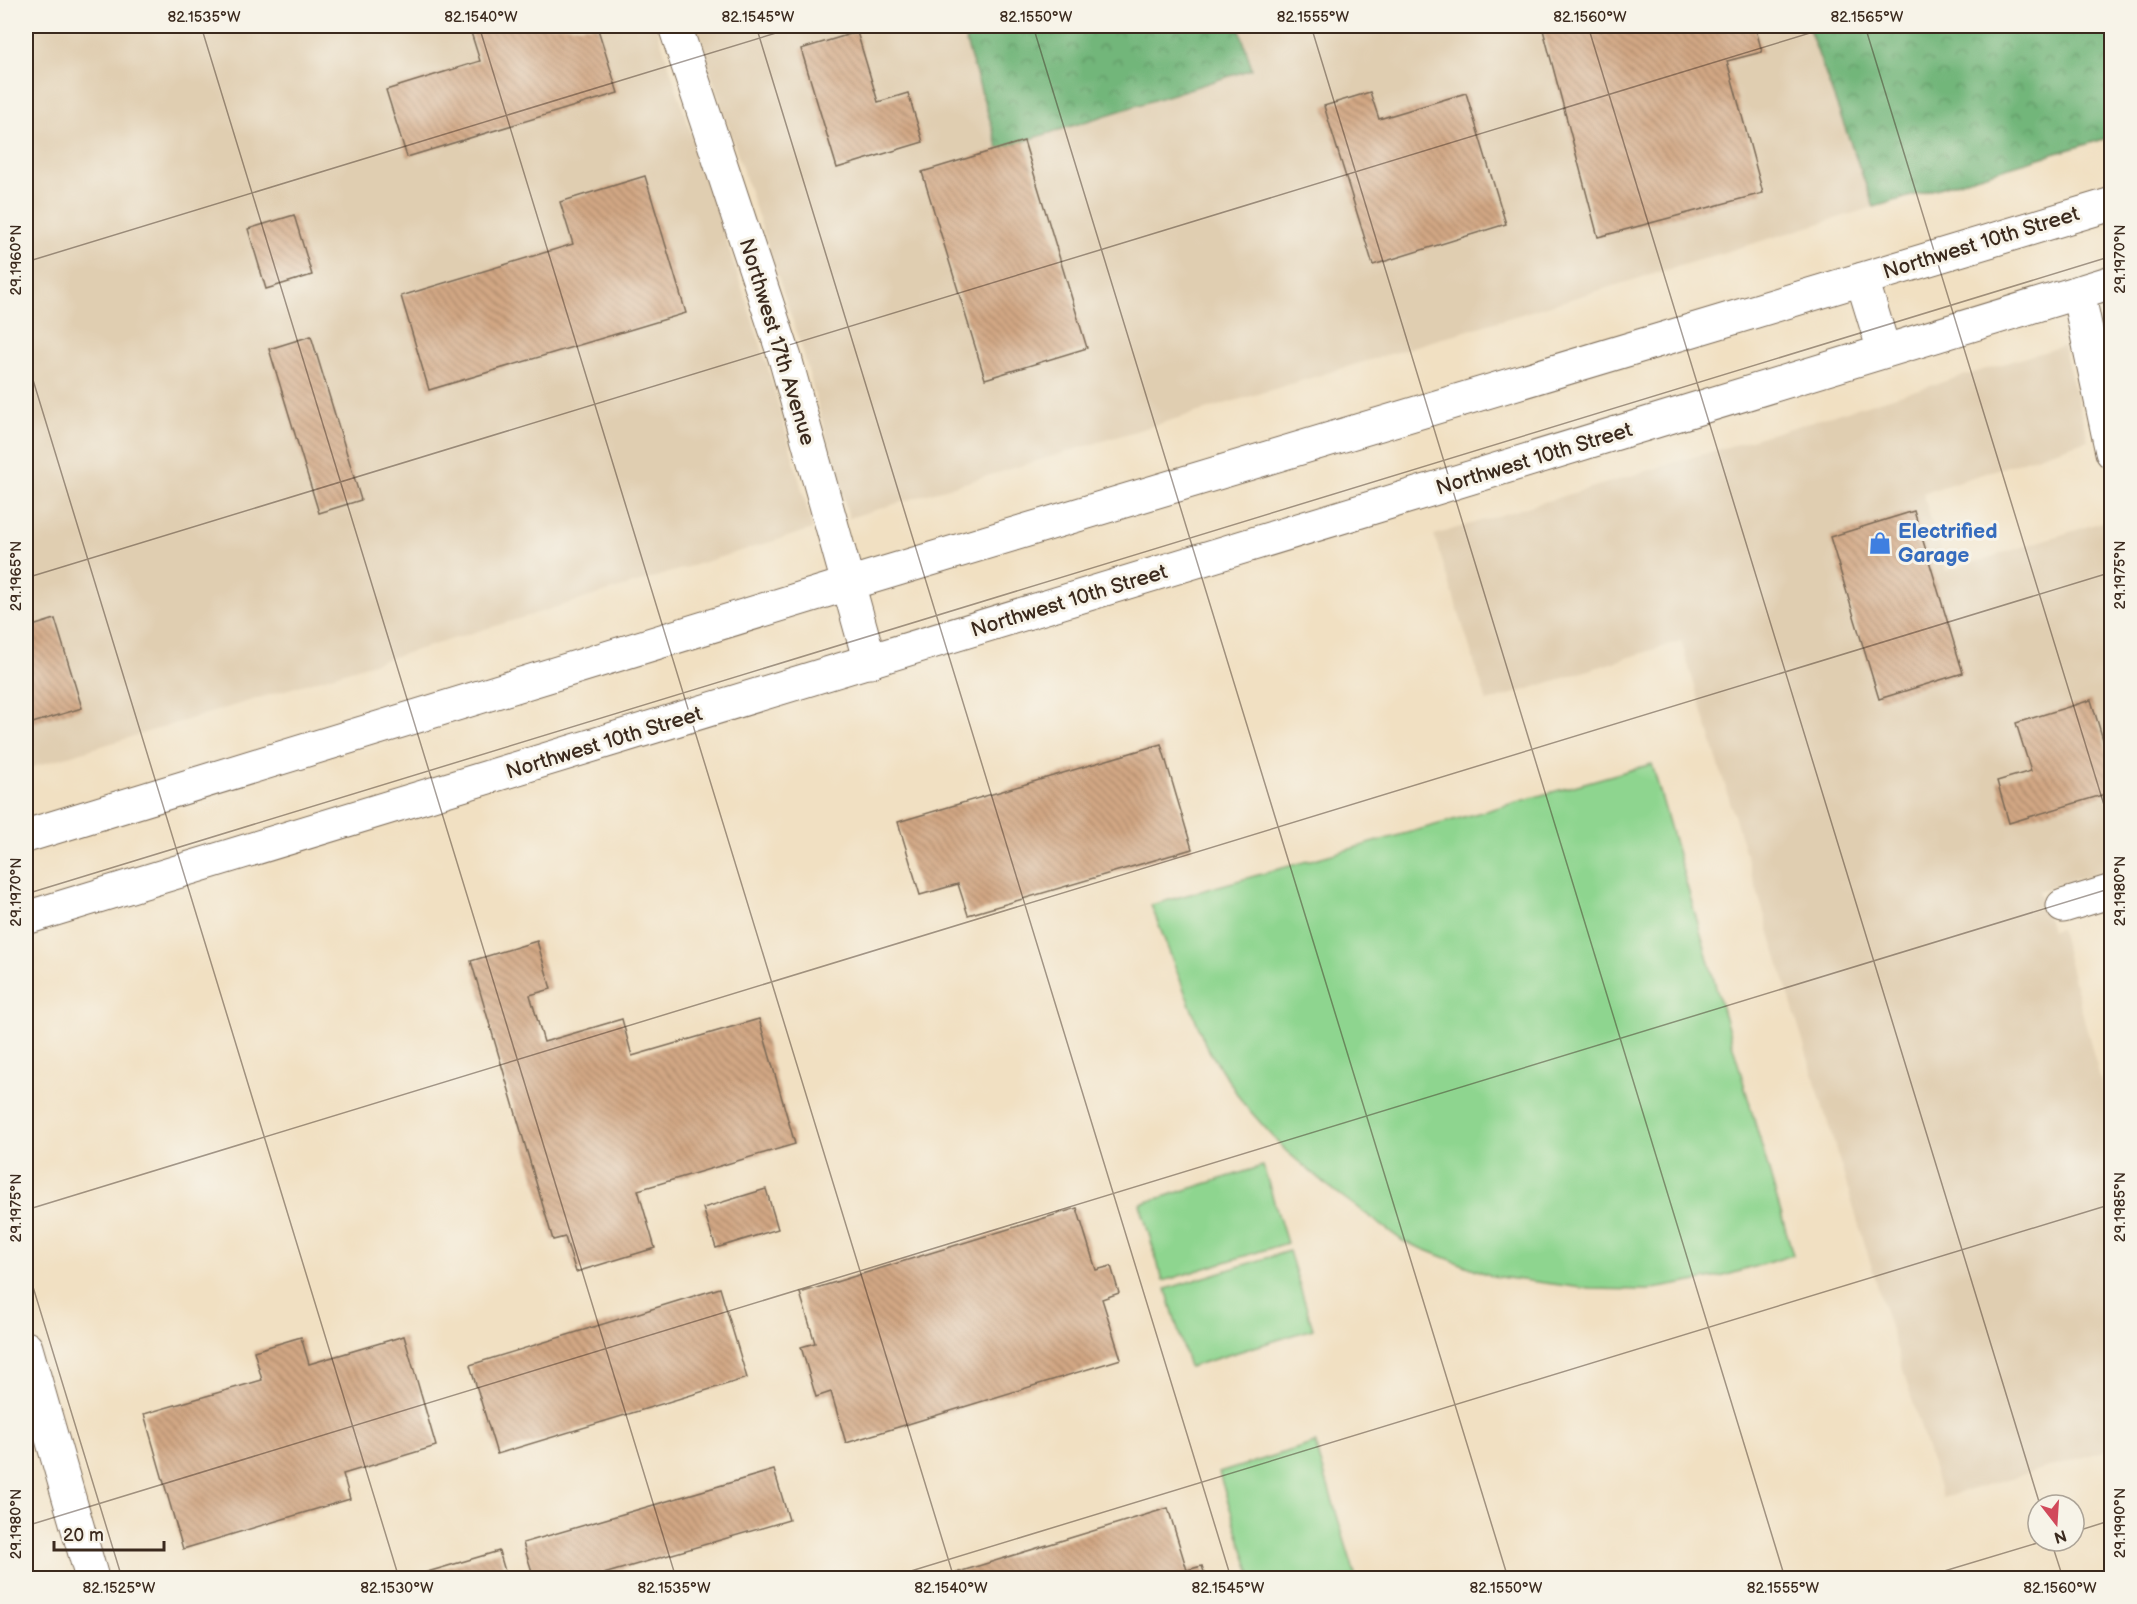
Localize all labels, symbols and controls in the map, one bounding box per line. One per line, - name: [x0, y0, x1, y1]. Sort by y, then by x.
- text: 82.1535°W: [167, 8, 241, 27]
- text: 82.1540°W: [444, 8, 518, 27]
- text: 82.1545°W: [721, 8, 795, 27]
- text: 82.1550°W: [1000, 8, 1073, 27]
- text: 82.1555°W: [1277, 8, 1350, 27]
- text: 82.1560°W: [1553, 8, 1627, 27]
- text: 82.1565°W: [1830, 8, 1904, 27]
- street label: Northwest 10th Street: [1880, 201, 2083, 285]
- text: 29.1960°N: [7, 224, 26, 296]
- text: 29.1970°N: [2111, 224, 2130, 294]
- street label: Northwest 17th Avenue: [734, 236, 820, 448]
- street label: Northwest 10th Street: [1433, 417, 1636, 501]
- place label: Electrified Garage: [1898, 519, 1997, 568]
- shop icon: Electrified Garage: [1867, 530, 1893, 556]
- text: 29.1965°N: [7, 541, 26, 611]
- text: 29.1975°N: [2111, 541, 2130, 609]
- street label: Northwest 10th Street: [968, 559, 1171, 643]
- street label: Northwest 10th Street: [503, 701, 706, 785]
- text: 29.1980°N: [2111, 856, 2130, 926]
- text: 29.1970°N: [7, 857, 26, 927]
- text: 29.1985°N: [2111, 1172, 2130, 1242]
- text: 29.1975°N: [7, 1174, 26, 1242]
- text: 29.1990°N: [2111, 1488, 2130, 1558]
- text: 29.1980°N: [7, 1489, 26, 1559]
- north arrow: [2026, 1493, 2086, 1553]
- scale bar: [54, 1514, 164, 1552]
- text: 20 m: [63, 1525, 104, 1546]
- text: N: [2051, 1525, 2068, 1547]
- text: 82.1525°W: [83, 1579, 156, 1598]
- text: 82.1530°W: [360, 1579, 434, 1598]
- text: 82.1535°W: [637, 1579, 711, 1598]
- text: 82.1540°W: [914, 1579, 988, 1598]
- text: 82.1545°W: [1191, 1579, 1265, 1598]
- text: 82.1550°W: [1470, 1579, 1543, 1598]
- text: 82.1555°W: [1747, 1579, 1820, 1598]
- text: 82.1560°W: [2023, 1579, 2097, 1598]

